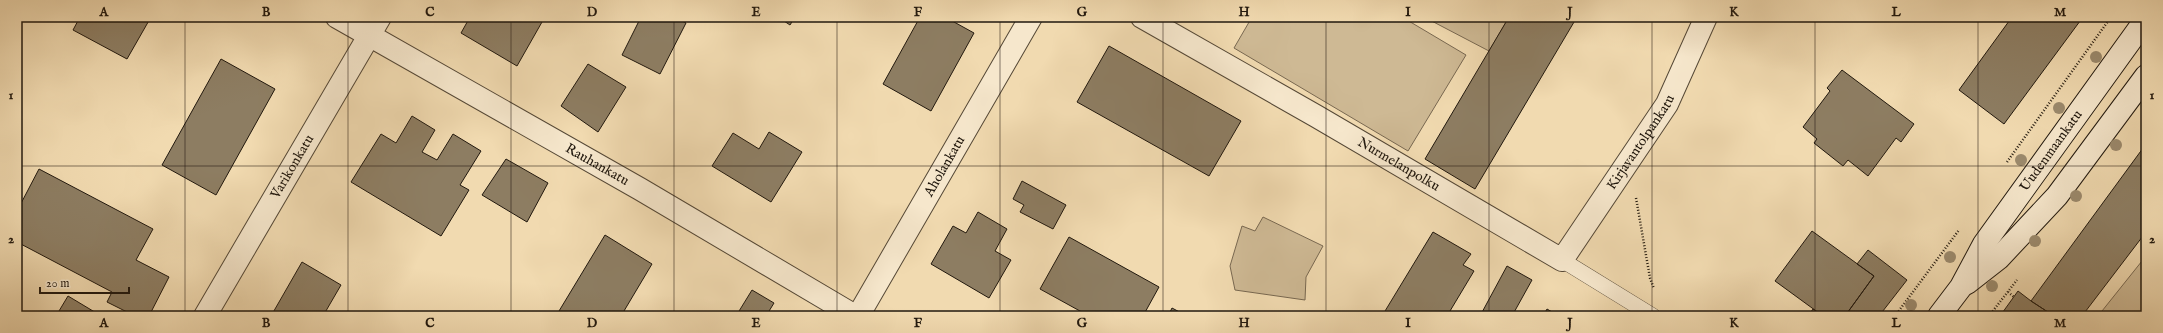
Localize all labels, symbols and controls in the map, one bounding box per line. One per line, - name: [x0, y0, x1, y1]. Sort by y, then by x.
- text: A: [99, 4, 110, 21]
- text: B: [262, 4, 271, 21]
- text: C: [425, 4, 435, 21]
- text: D: [587, 4, 598, 21]
- text: E: [751, 4, 761, 21]
- text: F: [914, 4, 923, 21]
- text: G: [1077, 4, 1088, 21]
- text: H: [1238, 4, 1250, 21]
- text: I: [1405, 4, 1411, 21]
- text: J: [1565, 4, 1573, 21]
- text: K: [1729, 4, 1739, 21]
- text: L: [1890, 4, 1901, 21]
- text: M: [2054, 4, 2067, 21]
- text: 1: [9, 87, 14, 104]
- text: 1: [2150, 87, 2155, 104]
- street label: Kirjavantolpankatu: [1603, 92, 1679, 193]
- street label: Uudenmaankatu: [2016, 107, 2087, 195]
- street label: Varikonkatu: [266, 131, 318, 203]
- street label: Aholankatu: [919, 133, 969, 201]
- street label: Nurmelanpolku: [1354, 133, 1443, 196]
- street label: Rauhankatu: [562, 139, 632, 190]
- text: 2: [8, 231, 14, 248]
- text: 2: [2149, 231, 2155, 248]
- scale bar: [40, 269, 129, 295]
- text: 20 m: [46, 276, 69, 291]
- text: A: [99, 315, 110, 332]
- text: B: [262, 315, 271, 332]
- text: C: [425, 315, 435, 332]
- text: D: [587, 315, 598, 332]
- text: E: [751, 315, 761, 332]
- text: F: [914, 315, 923, 332]
- text: G: [1077, 315, 1088, 332]
- text: H: [1238, 315, 1250, 332]
- text: I: [1405, 315, 1411, 332]
- text: J: [1565, 315, 1573, 332]
- text: K: [1729, 315, 1739, 332]
- text: L: [1890, 315, 1901, 332]
- text: M: [2054, 315, 2067, 332]

